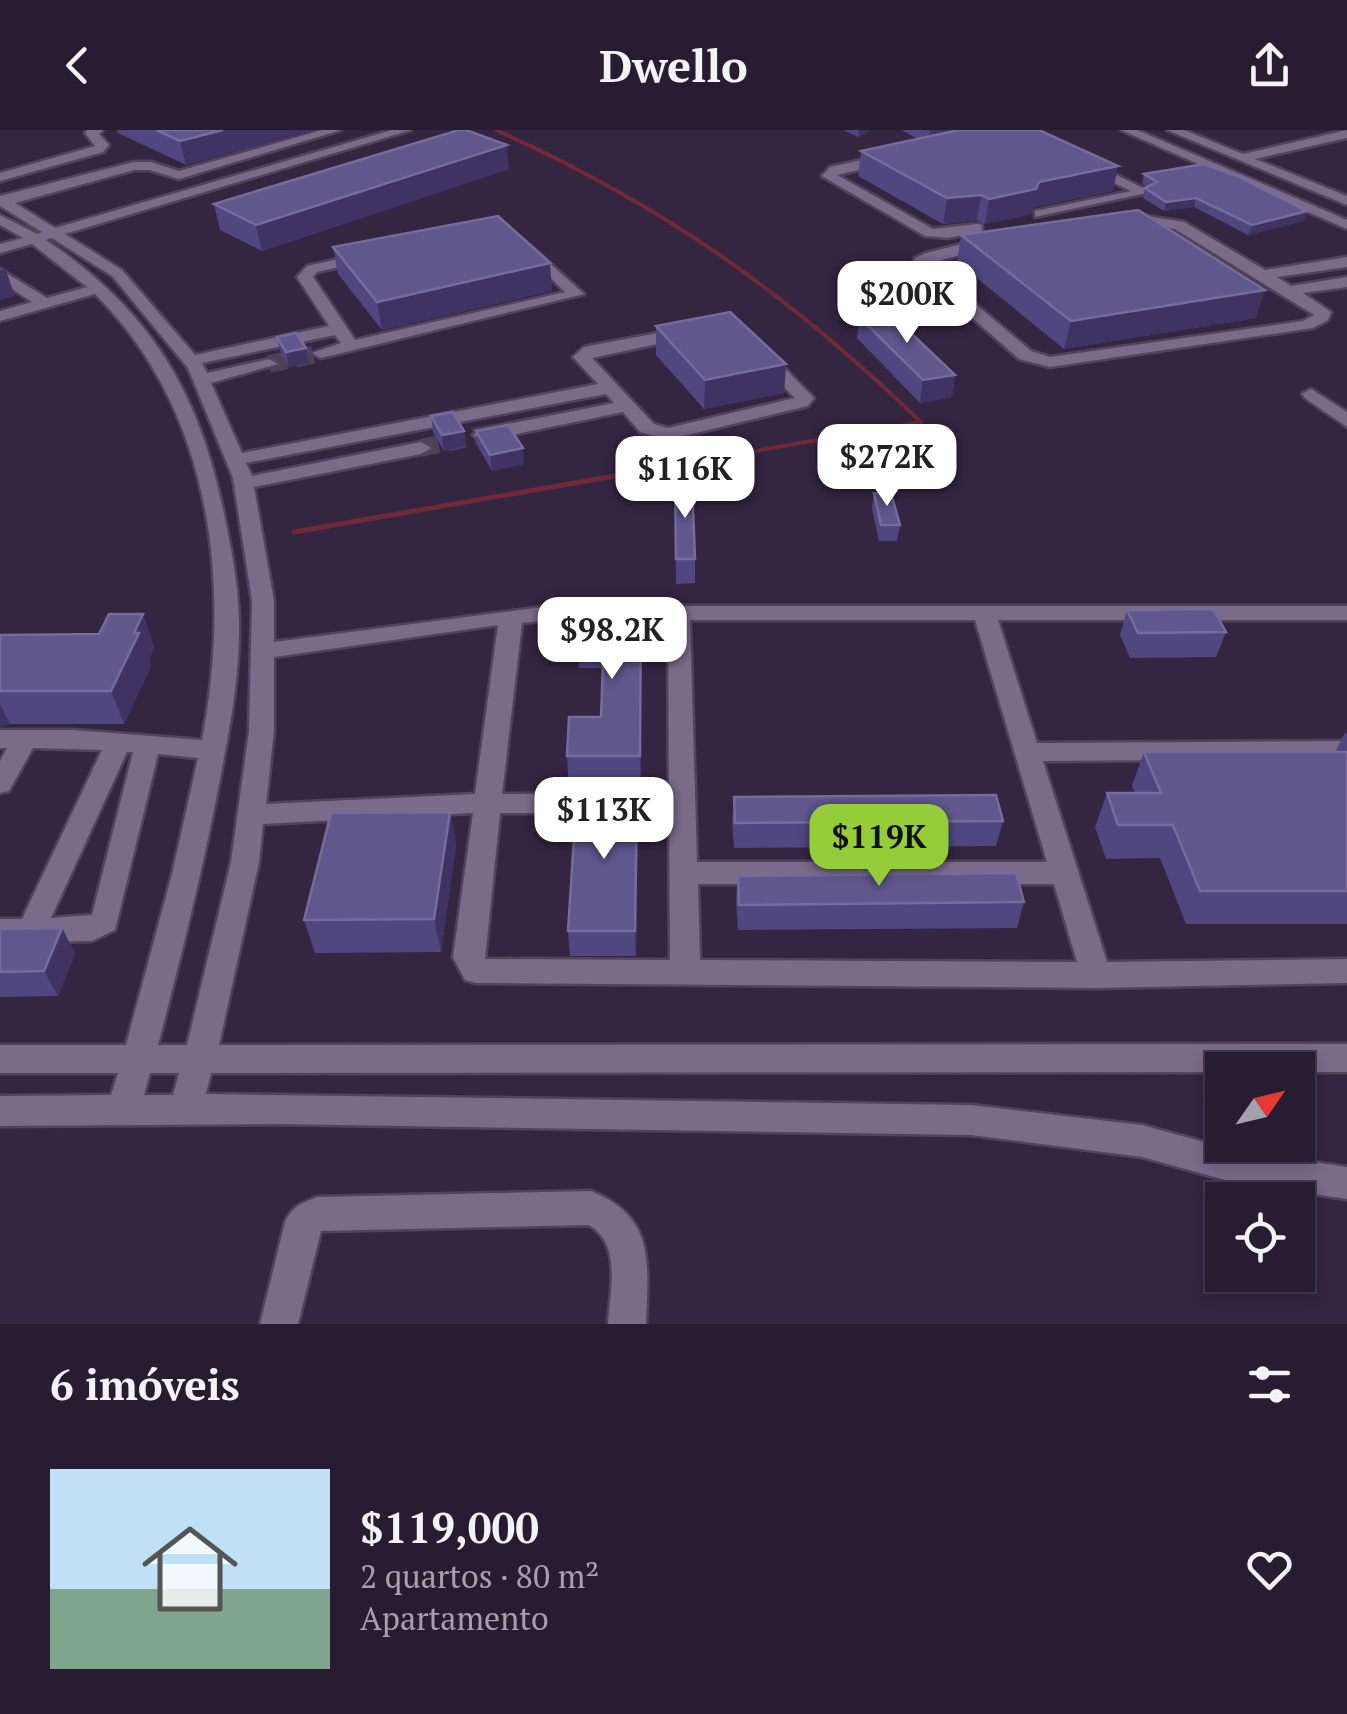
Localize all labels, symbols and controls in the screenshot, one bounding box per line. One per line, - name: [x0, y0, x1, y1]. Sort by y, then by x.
- text: Dwello: [599, 35, 748, 95]
- icon: back: [50, 38, 105, 93]
- icon: share: [1242, 38, 1297, 93]
- pin: $200K: [837, 261, 977, 346]
- text: $200K: [859, 272, 955, 314]
- pin: $272K: [817, 424, 957, 509]
- text: $272K: [839, 435, 935, 477]
- pin: $116K: [615, 436, 755, 521]
- text: $116K: [637, 447, 733, 489]
- pin: $98.2K: [531, 597, 693, 682]
- text: $98.2K: [560, 608, 664, 650]
- pin: $113K: [534, 777, 674, 862]
- text: $113K: [556, 788, 652, 830]
- pin: $119K: [809, 804, 949, 889]
- text: $119K: [831, 815, 927, 857]
- north arrow: [1205, 1052, 1315, 1162]
- map controls: [1205, 1052, 1315, 1292]
- button: locate: [1205, 1182, 1315, 1292]
- text: 6 imóveis: [50, 1356, 240, 1412]
- icon: filters: [1242, 1357, 1297, 1412]
- text: $119,000: [360, 1499, 539, 1555]
- icon: home: [130, 1509, 250, 1629]
- icon: heart: [1242, 1542, 1297, 1597]
- text: 2 quartos · 80 m²: [360, 1555, 599, 1597]
- text: Apartamento: [360, 1597, 549, 1639]

